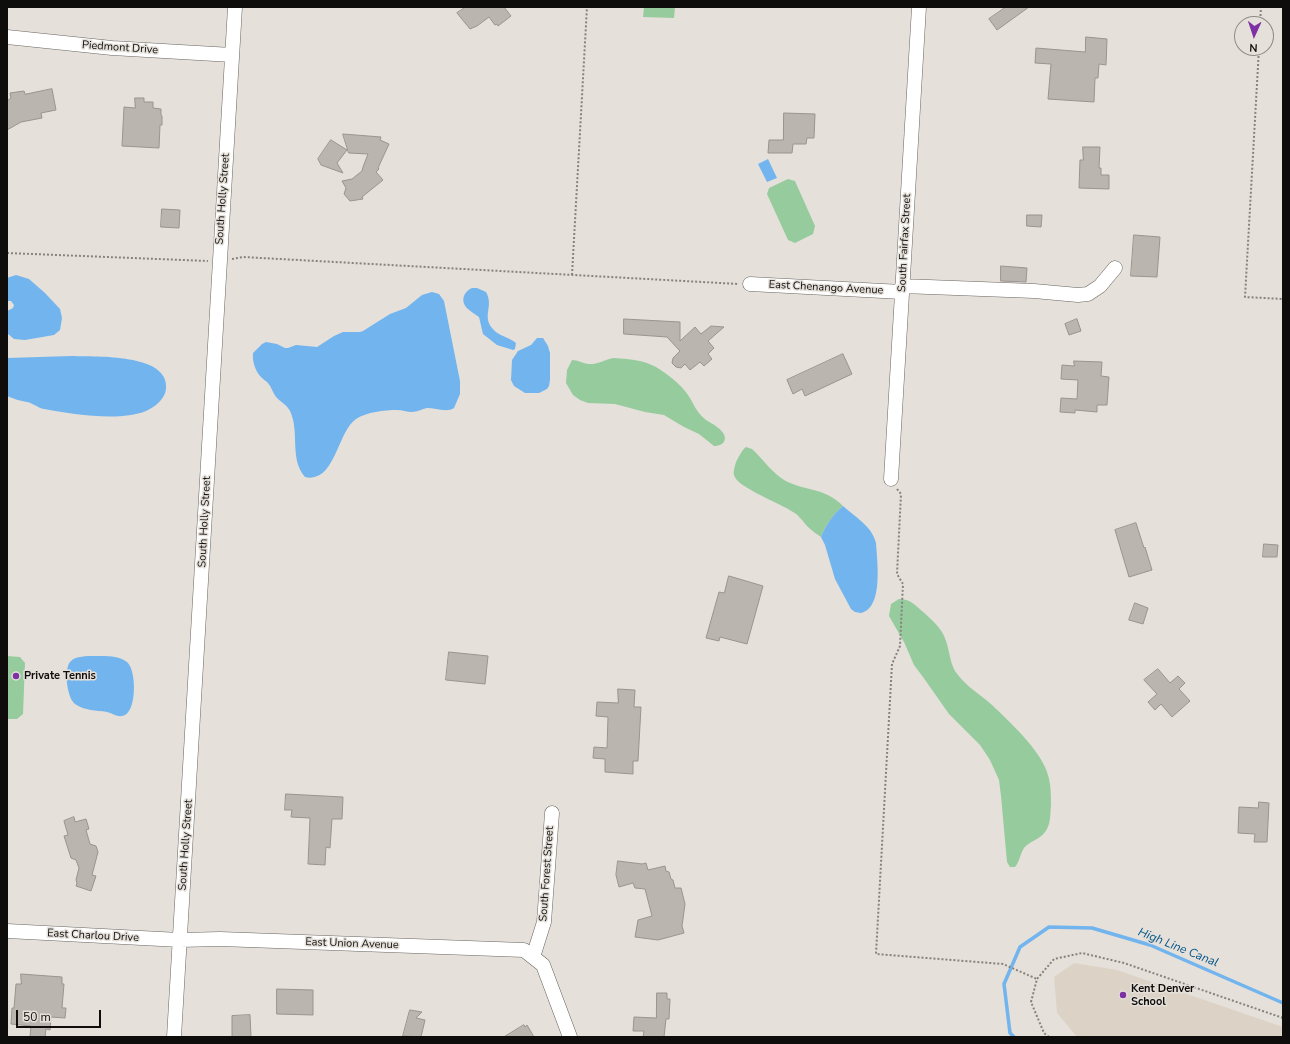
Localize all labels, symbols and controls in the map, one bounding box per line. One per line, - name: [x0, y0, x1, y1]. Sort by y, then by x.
- north arrow: [1234, 16, 1274, 56]
- street label: Piedmont Drive: [81, 39, 159, 57]
- text: N: [1249, 40, 1258, 55]
- street label: South Holly Street: [213, 153, 233, 245]
- street label: South Fairfax Street: [896, 193, 914, 293]
- street label: East Chenango Avenue: [768, 278, 884, 298]
- street label: South Holly Street: [196, 476, 214, 568]
- place label: Private Tennis: [24, 669, 96, 683]
- marker: Private Tennis: [11, 671, 21, 681]
- street label: South Holly Street: [176, 799, 196, 891]
- street label: South Forest Street: [537, 826, 557, 922]
- water label: High Line Canal: [1136, 925, 1220, 971]
- street label: East Charlou Drive: [47, 927, 139, 945]
- street label: East Union Avenue: [305, 936, 399, 952]
- place label: Kent Denver School: [1131, 982, 1194, 1008]
- marker: Kent Denver School: [1118, 990, 1128, 1000]
- scale bar: [18, 1002, 103, 1028]
- text: 50 m: [23, 1009, 51, 1025]

